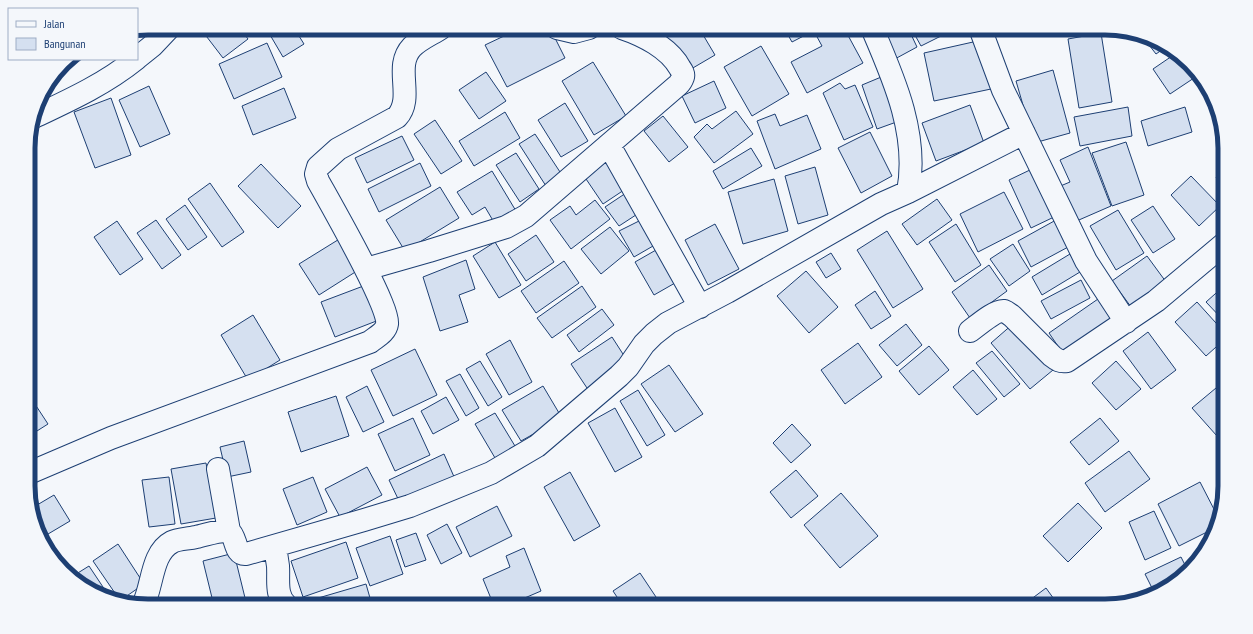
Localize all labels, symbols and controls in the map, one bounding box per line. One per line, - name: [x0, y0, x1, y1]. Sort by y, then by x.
- legend: [8, 8, 138, 60]
- text: Jalan: [43, 16, 65, 31]
- text: Bangunan: [44, 36, 85, 51]

